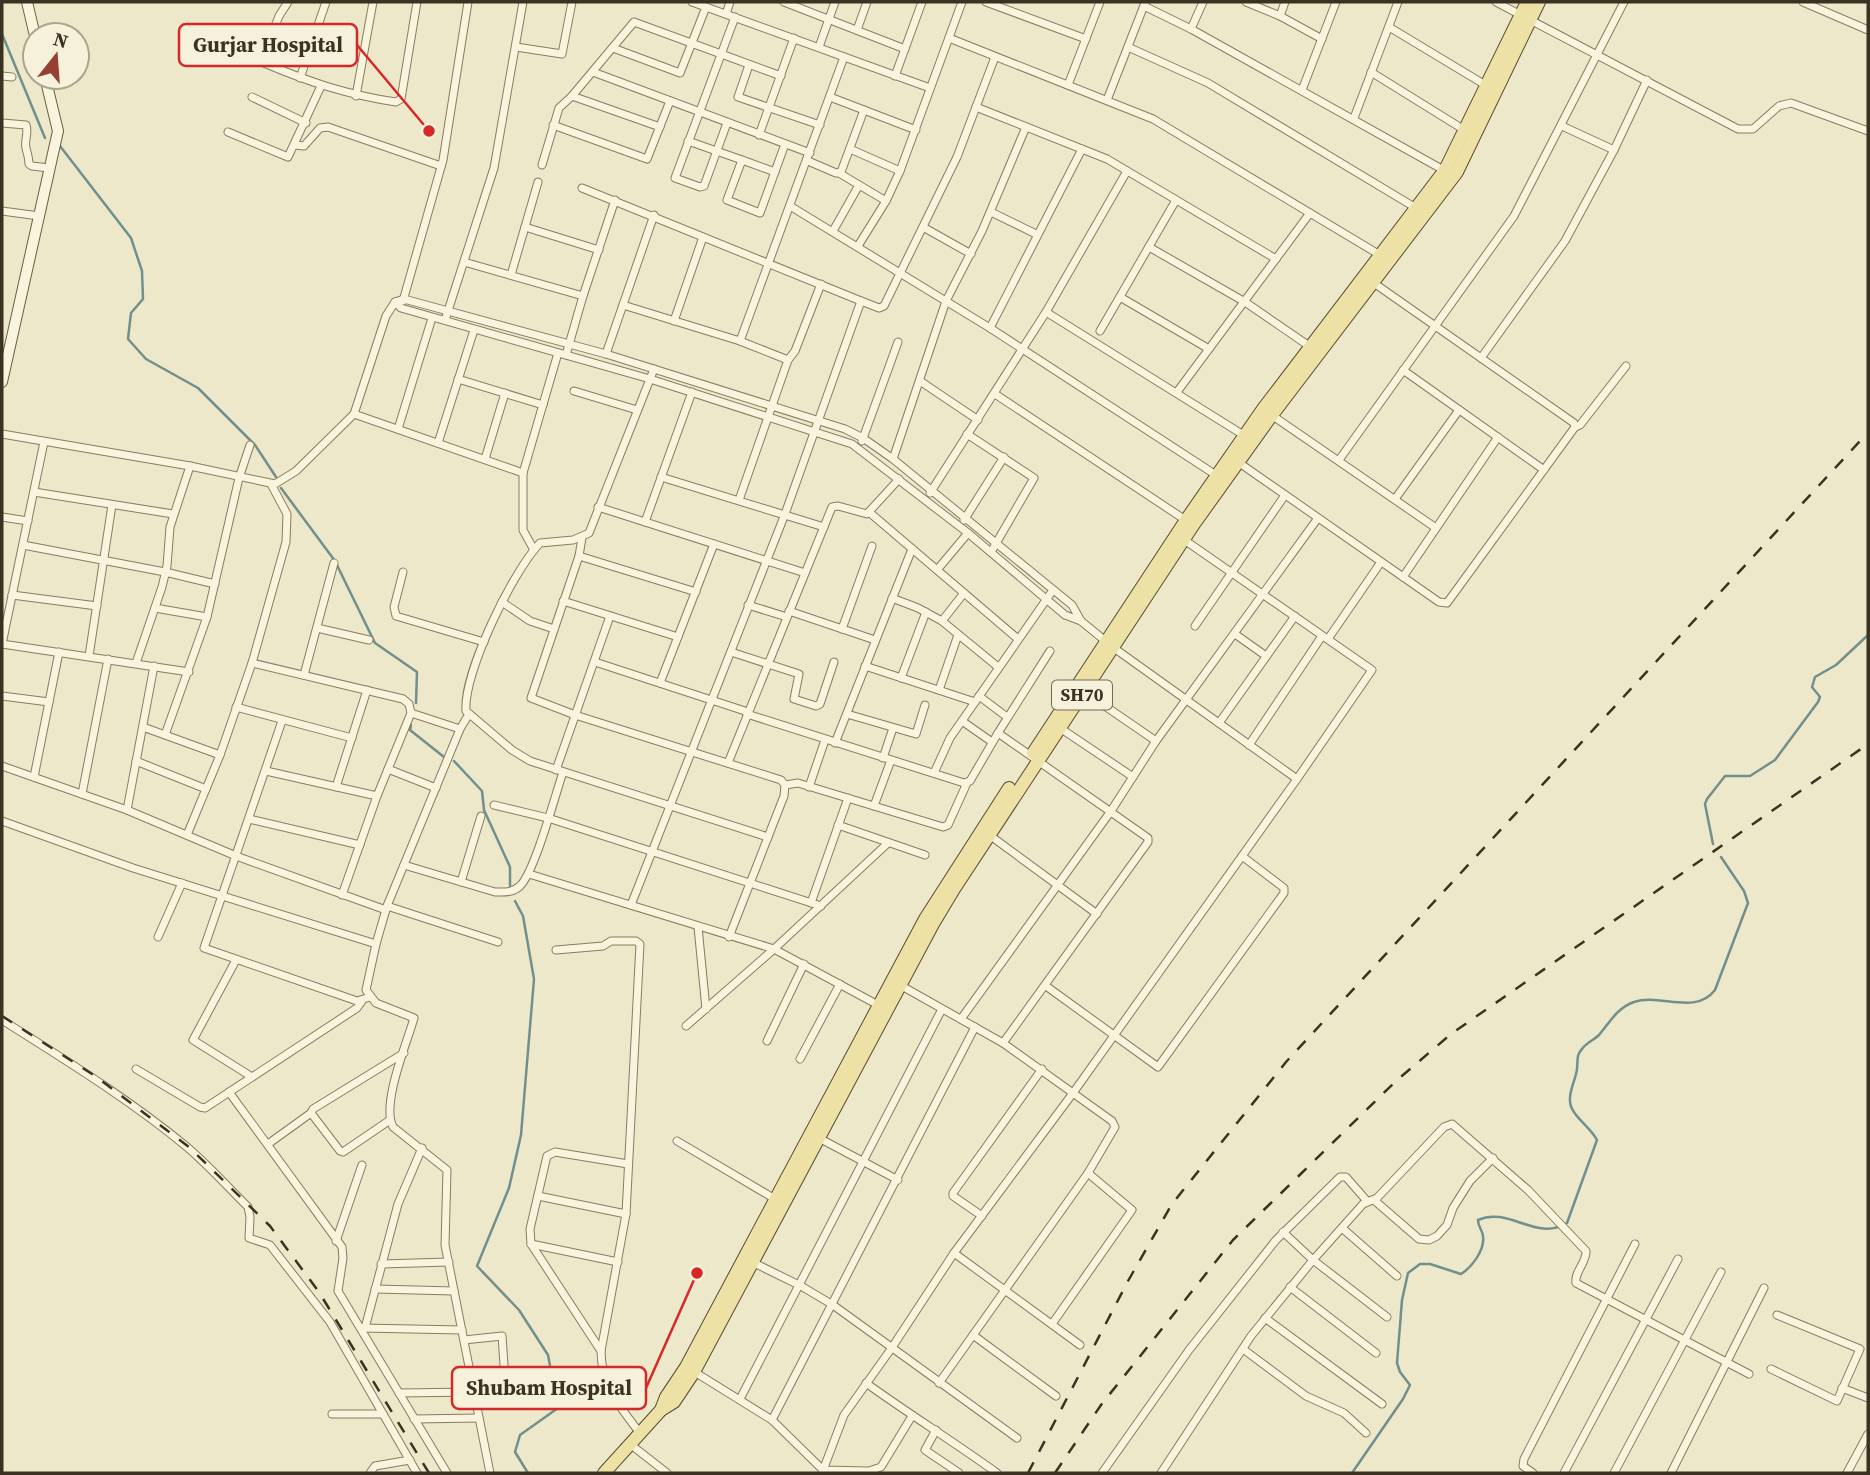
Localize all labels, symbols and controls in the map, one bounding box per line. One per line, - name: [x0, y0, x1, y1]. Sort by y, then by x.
- north arrow: [21, 21, 91, 91]
- callout: Gurjar Hospital: [179, 24, 357, 66]
- text: N: [51, 25, 72, 54]
- text: Gurjar Hospital: [193, 30, 343, 59]
- road number: SH70: [1052, 680, 1112, 710]
- callout: Shubam Hospital: [452, 1367, 646, 1409]
- text: Shubam Hospital: [466, 1373, 632, 1402]

